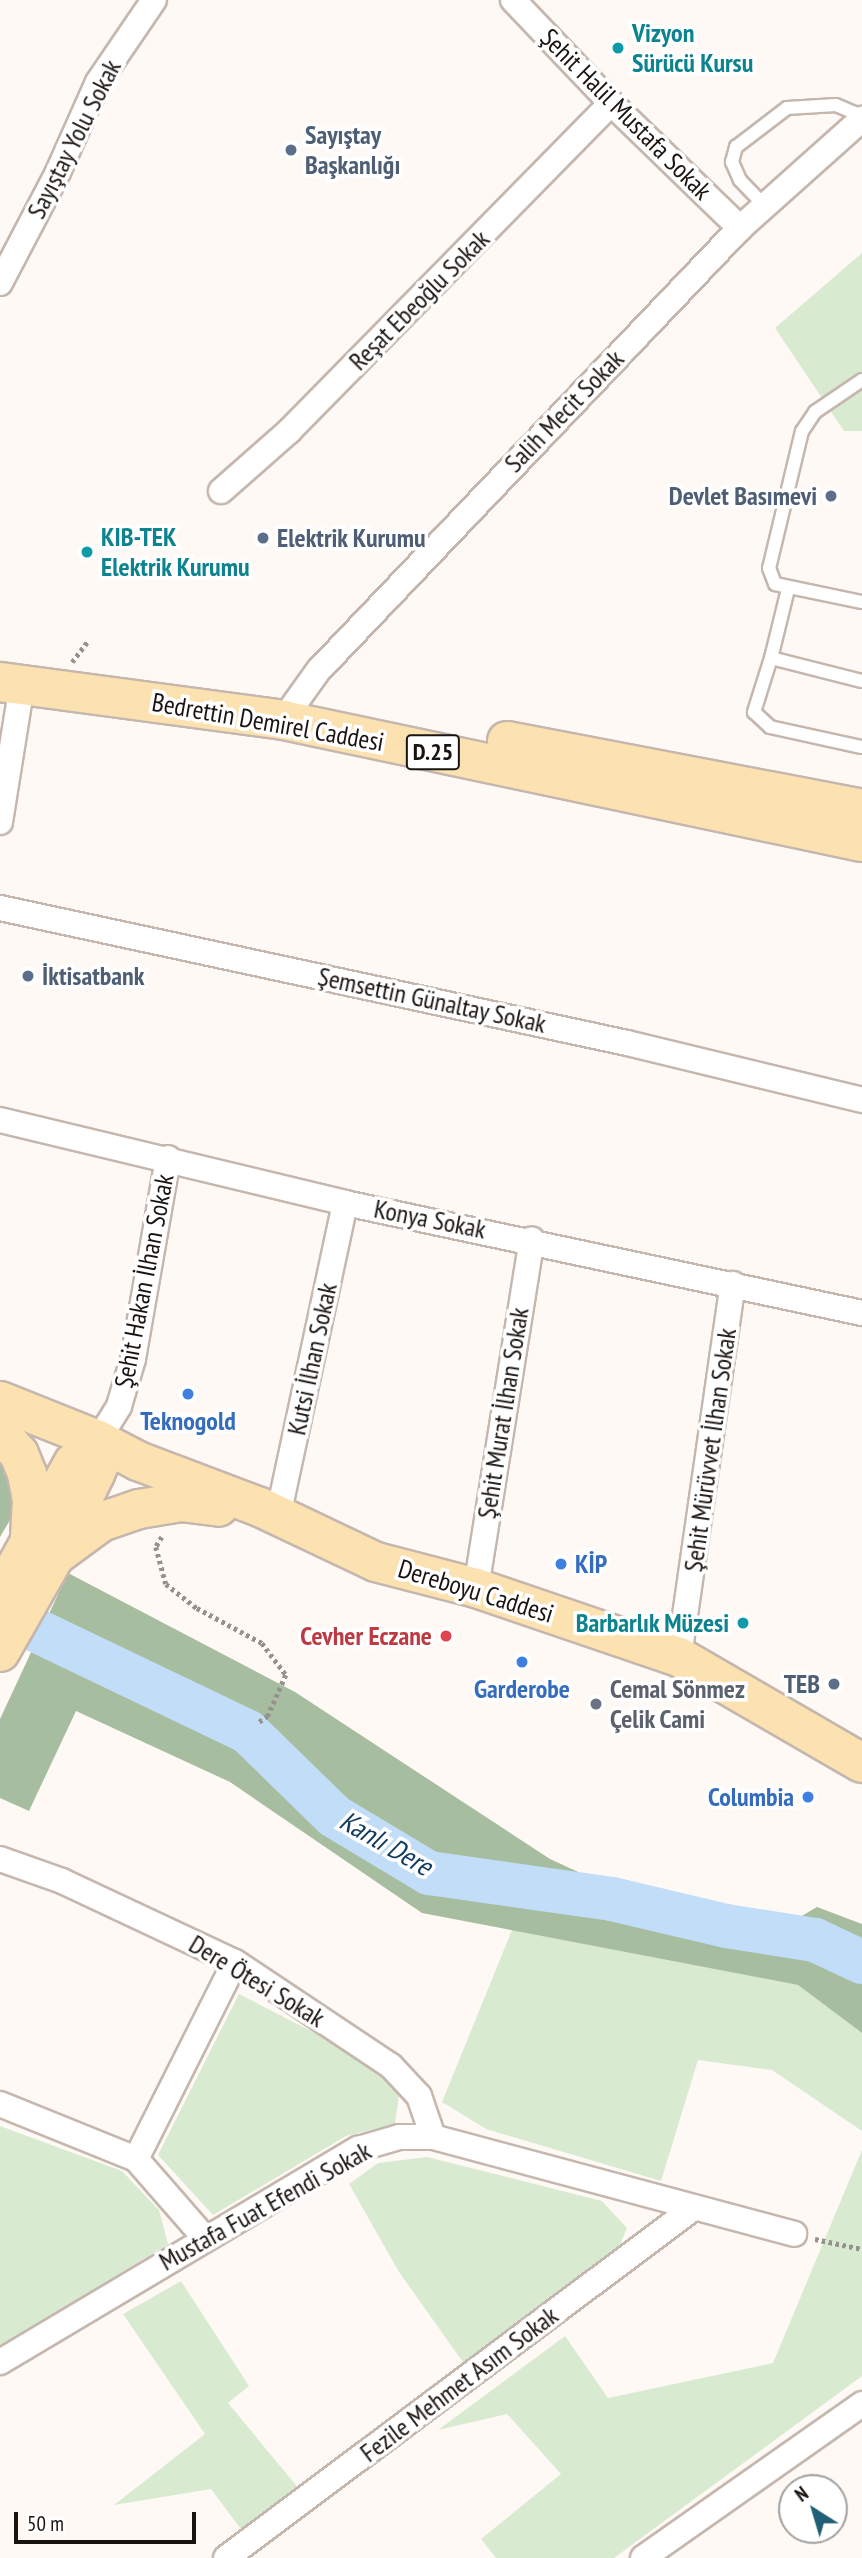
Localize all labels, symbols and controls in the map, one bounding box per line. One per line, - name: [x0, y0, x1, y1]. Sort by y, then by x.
- place label: Vizyon Sürücü Kursu: [632, 17, 753, 78]
- street label: Şehit Halil Mustafa Sokak: [534, 22, 718, 206]
- marker: Vizyon Sürücü Kursu: [610, 40, 626, 56]
- street label: Sayıştay Yolu Sokak: [20, 54, 128, 224]
- place label: Sayıştay Başkanlığı: [305, 119, 400, 180]
- marker: Sayıştay Başkanlığı: [283, 142, 299, 158]
- street label: Reşat Ebeoğlu Sokak: [342, 223, 496, 377]
- street label: Salih Mecit Sokak: [498, 343, 630, 479]
- place label: Devlet Basımevi: [669, 480, 817, 512]
- marker: Devlet Basımevi: [823, 488, 839, 504]
- place label: KIB-TEK Elektrik Kurumu: [101, 521, 250, 582]
- place label: Elektrik Kurumu: [277, 522, 426, 554]
- marker: Elektrik Kurumu: [255, 530, 271, 546]
- marker: KIB-TEK Elektrik Kurumu: [79, 544, 95, 560]
- street label: Bedrettin Demirel Caddesi: [150, 686, 386, 758]
- road number: D.25: [405, 732, 461, 772]
- place label: İktisatbank: [42, 960, 144, 992]
- street label: Şemsettin Günaltay Sokak: [315, 961, 549, 1039]
- marker: İktisatbank: [20, 968, 36, 984]
- street label: Şehit Hakan İlhan Sokak: [108, 1171, 180, 1391]
- street label: Konya Sokak: [372, 1193, 488, 1245]
- street label: Kutsi İlhan Sokak: [281, 1280, 343, 1438]
- street label: Şehit Murat İlhan Sokak: [471, 1305, 535, 1521]
- street label: Şehit Mürüvvet İlhan Sokak: [677, 1326, 743, 1574]
- marker: Teknogold: [180, 1386, 196, 1402]
- place label: Teknogold: [140, 1405, 236, 1437]
- place label: KİP: [575, 1548, 607, 1580]
- street label: Dereboyu Caddesi: [395, 1553, 557, 1629]
- marker: KİP: [553, 1556, 569, 1572]
- place label: Barbarlık Müzesi: [575, 1607, 729, 1639]
- marker: Barbarlık Müzesi: [735, 1615, 751, 1631]
- place label: Cevher Eczane: [300, 1620, 432, 1652]
- marker: Cevher Eczane: [438, 1628, 454, 1644]
- marker: Garderobe: [514, 1654, 530, 1670]
- place label: TEB: [784, 1668, 820, 1700]
- place label: Garderobe: [474, 1673, 570, 1705]
- place label: Cemal Sönmez Çelik Cami: [610, 1673, 745, 1734]
- marker: TEB: [826, 1676, 842, 1692]
- marker: Cemal Sönmez Çelik Cami: [588, 1696, 604, 1712]
- place label: Columbia: [708, 1781, 794, 1813]
- marker: Columbia: [800, 1789, 816, 1805]
- water label: Kanlı Dere: [334, 1803, 438, 1883]
- street label: Dere Ötesi Sokak: [184, 1928, 330, 2034]
- street label: Mustafa Fuat Efendi Sokak: [154, 2135, 376, 2277]
- street label: Fezile Mehmet Asım Sokak: [354, 2299, 564, 2469]
- north arrow: [778, 2474, 848, 2544]
- text: N: [790, 2481, 813, 2507]
- scale bar: [18, 2498, 200, 2542]
- text: 50 m: [27, 2510, 64, 2537]

